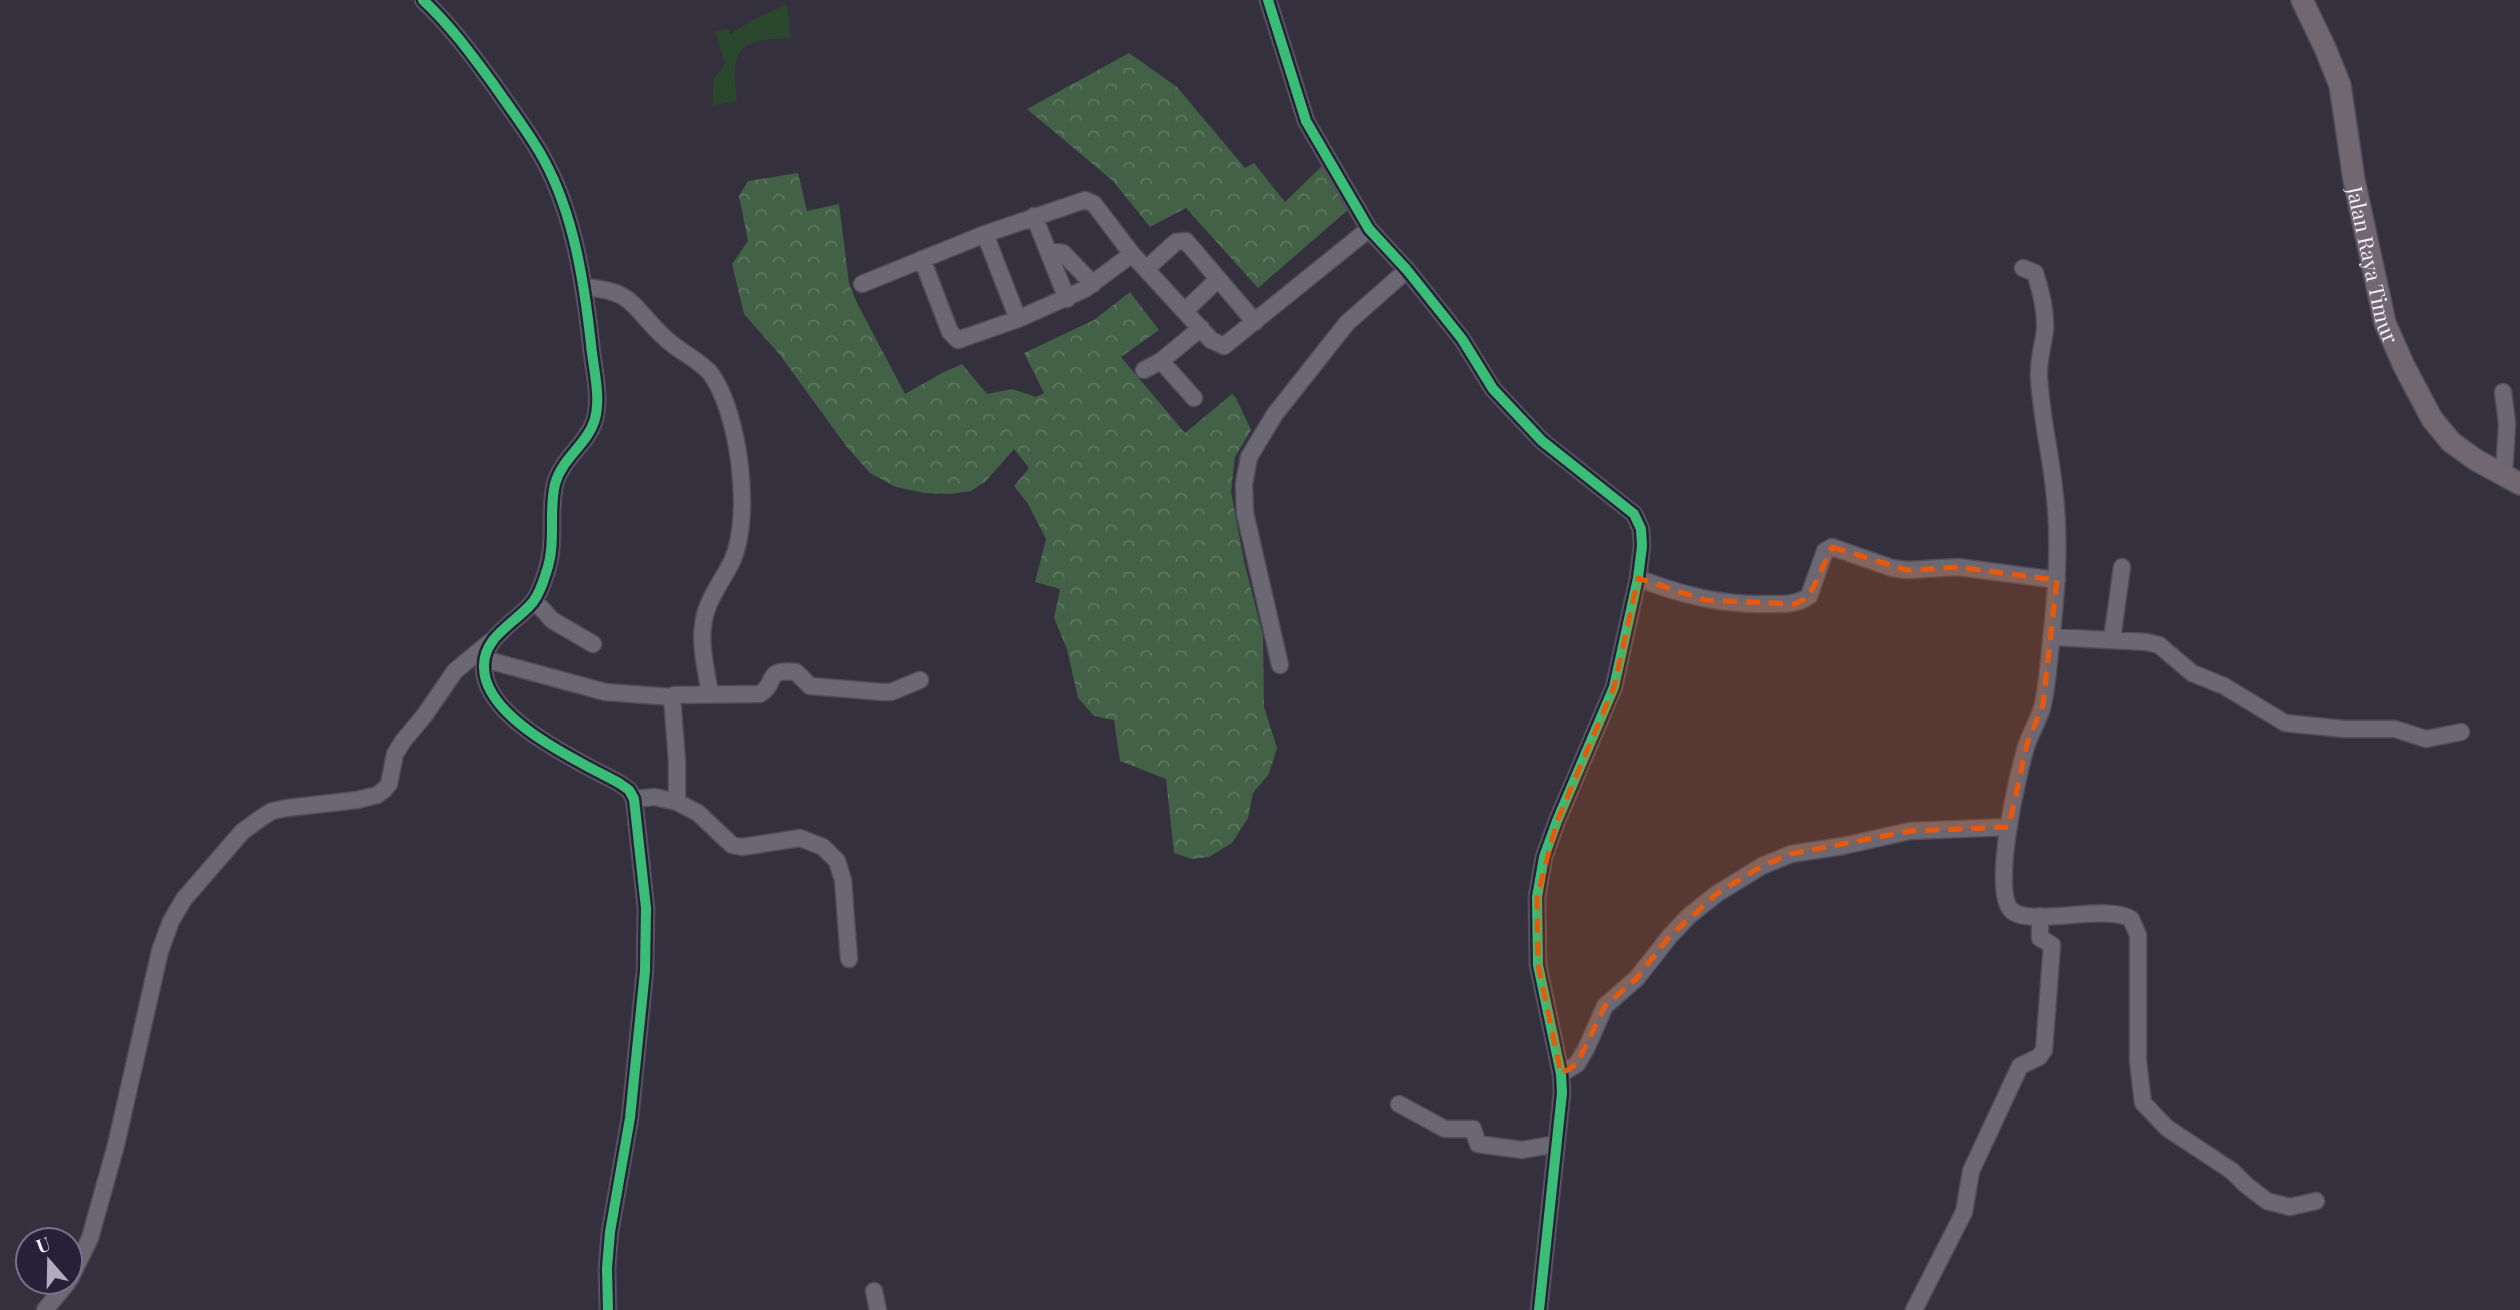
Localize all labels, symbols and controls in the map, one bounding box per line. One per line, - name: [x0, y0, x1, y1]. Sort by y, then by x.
- street label: Jalan Raya Timur: [2342, 183, 2406, 348]
- north arrow: [14, 1226, 84, 1296]
- text: U: [32, 1230, 53, 1259]

